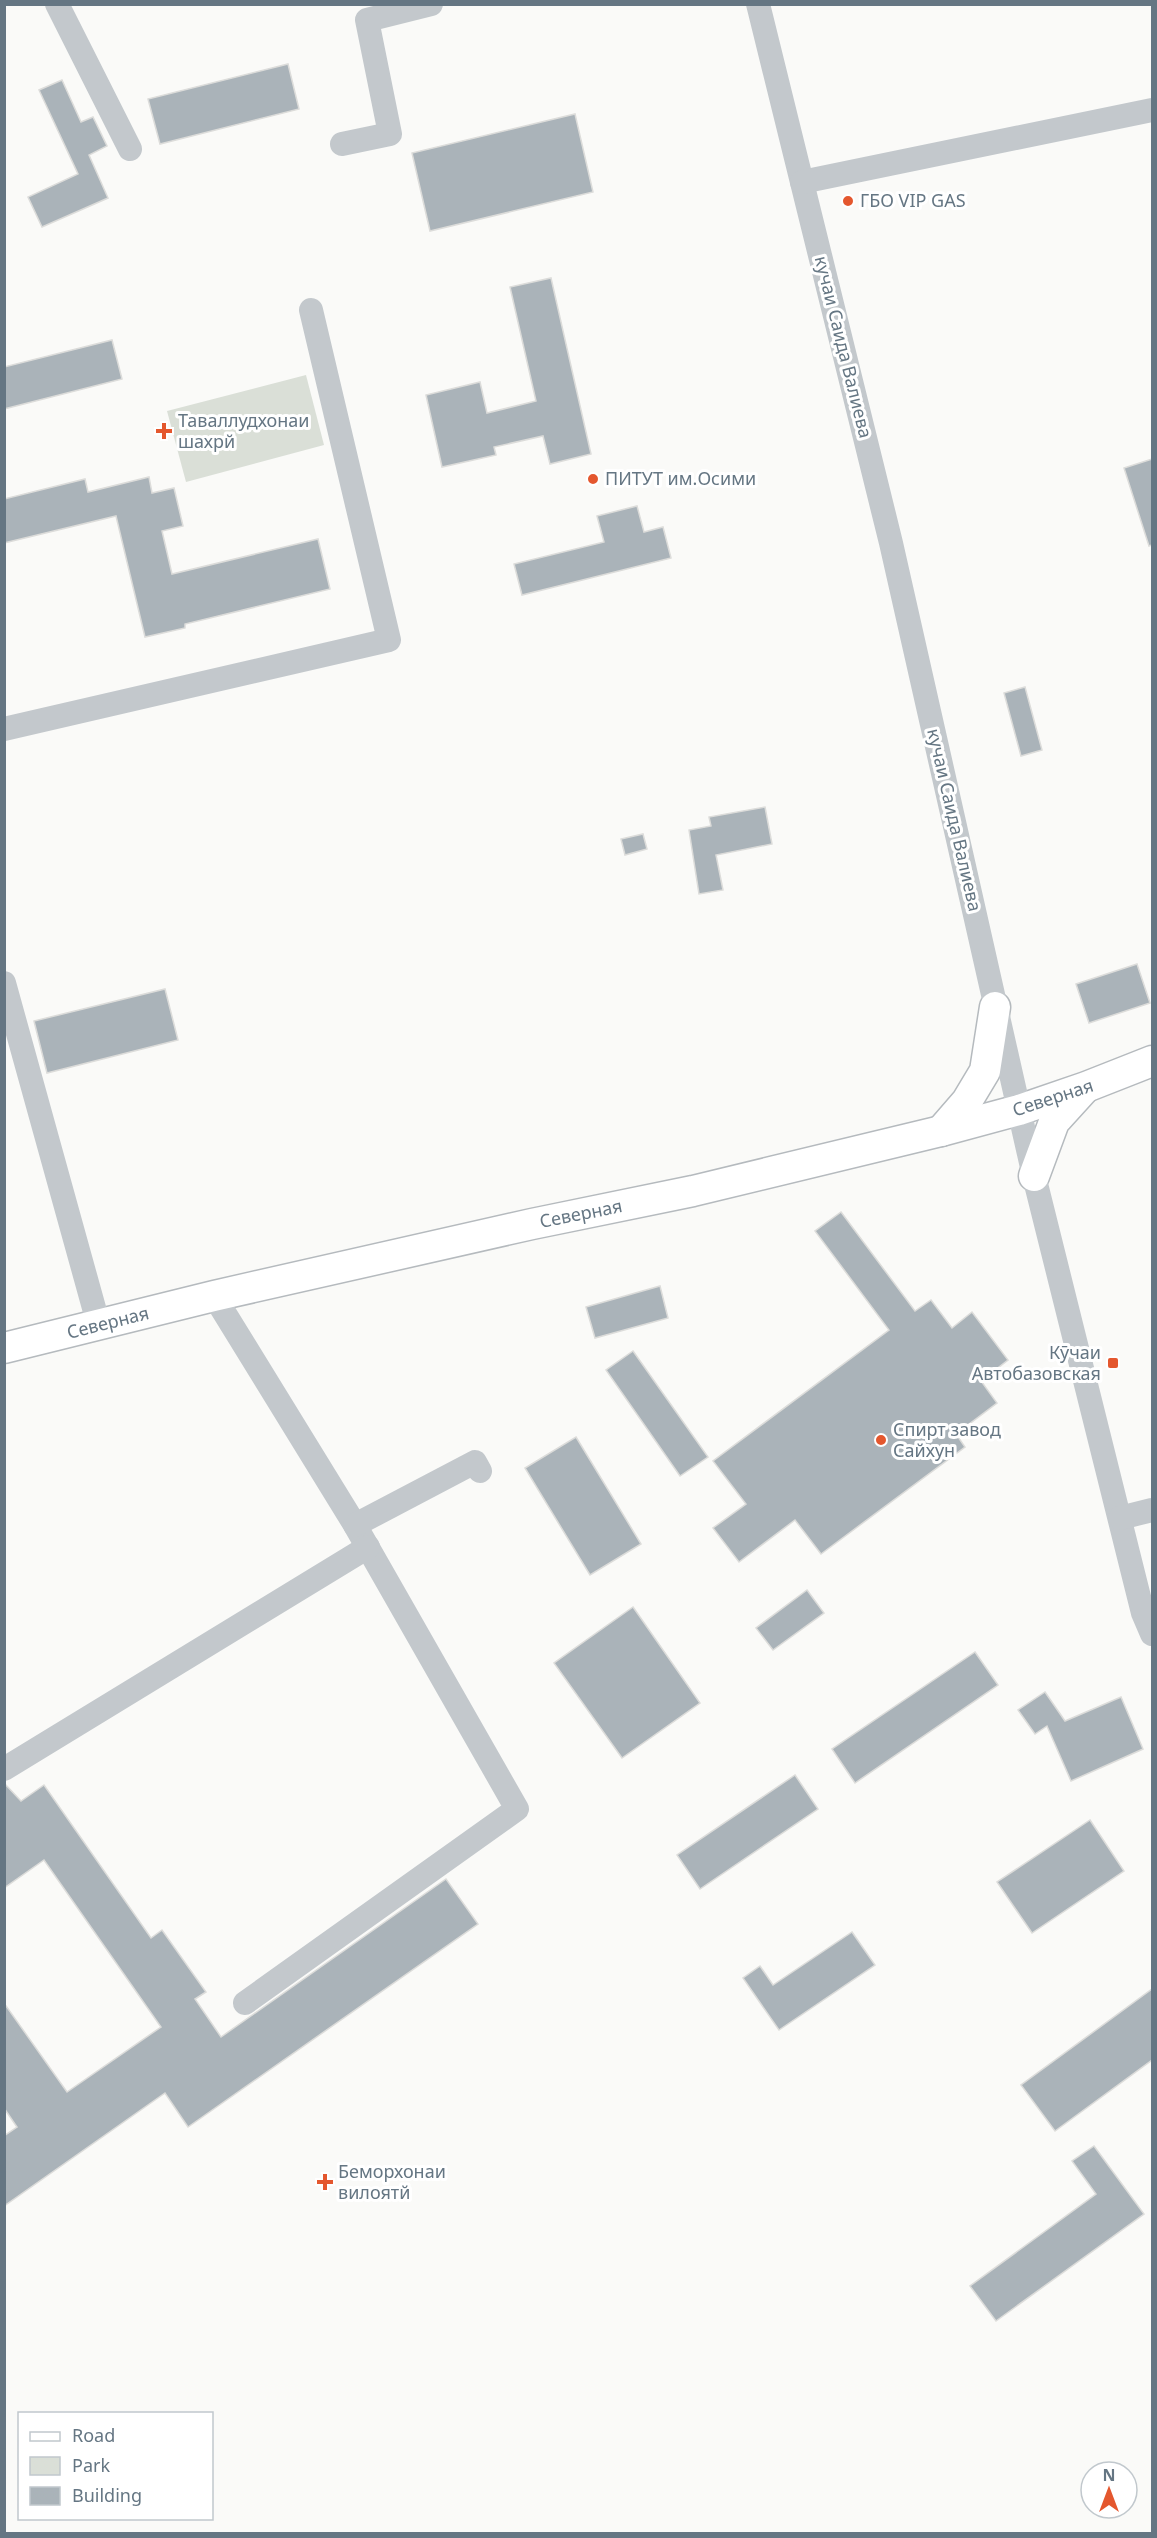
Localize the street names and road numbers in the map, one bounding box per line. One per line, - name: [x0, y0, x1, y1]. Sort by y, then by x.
- street label: кучаи Саида Валиева: [810, 253, 878, 440]
- street label: кучаи Саида Валиева: [922, 726, 988, 914]
- street label: Северная: [1009, 1073, 1096, 1121]
- street label: Северная: [537, 1193, 624, 1233]
- street label: Северная: [64, 1300, 151, 1344]

